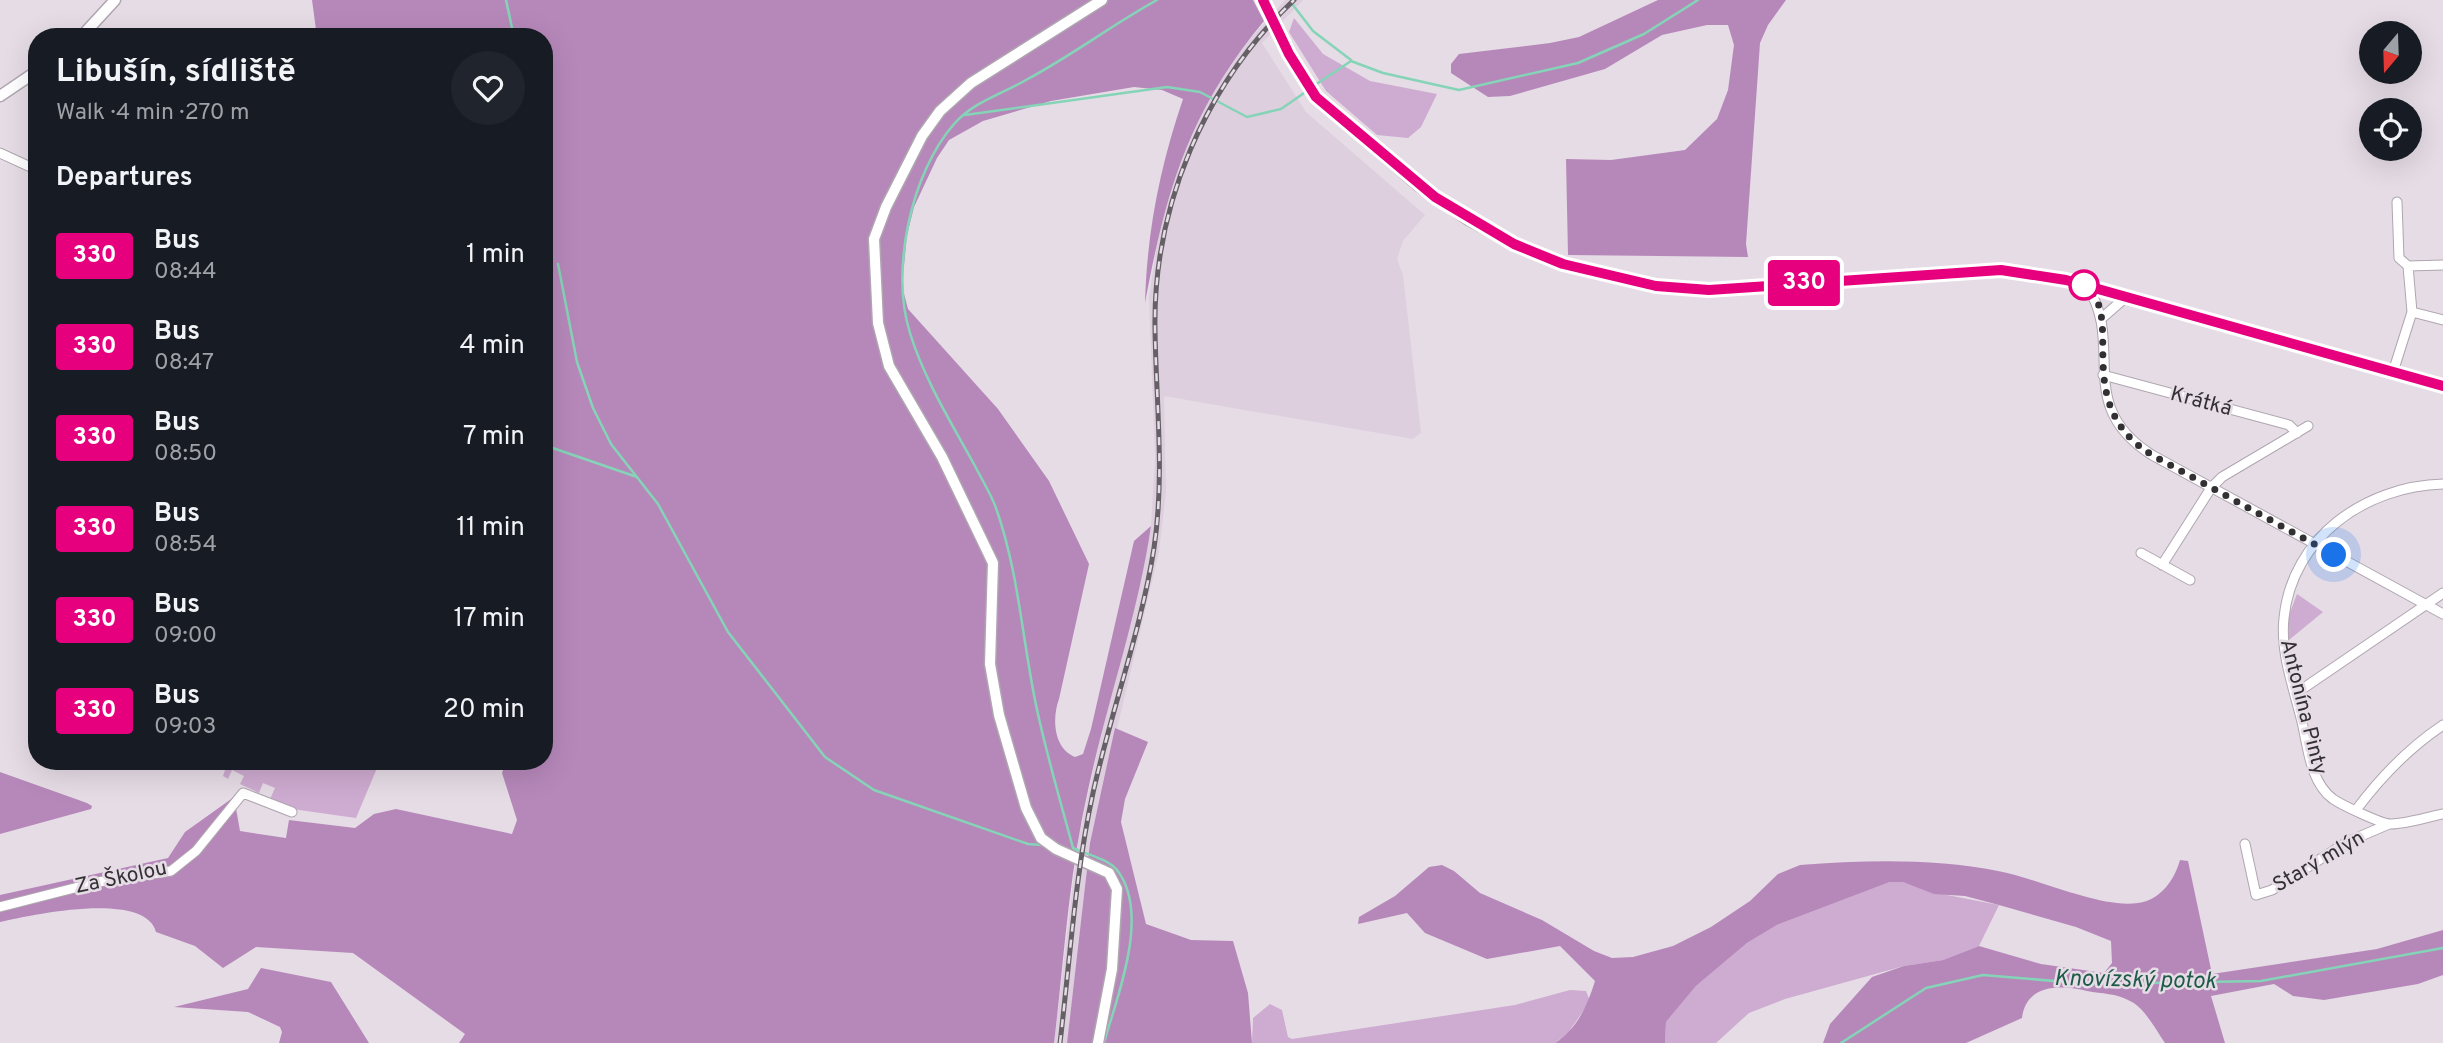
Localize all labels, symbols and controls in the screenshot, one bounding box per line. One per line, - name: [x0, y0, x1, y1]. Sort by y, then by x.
- north arrow: [2359, 21, 2422, 84]
- map controls: [2359, 21, 2422, 161]
- button: heart: [451, 51, 525, 125]
- text: Libušín, sídliště: [56, 52, 296, 94]
- button: locate: [2359, 98, 2422, 161]
- text: Walk · 4 min · 270 m: [56, 99, 249, 128]
- text: Departures: [56, 162, 193, 195]
- text: Bus: [154, 225, 200, 258]
- text: 1 min: [466, 239, 525, 272]
- text: 330: [72, 241, 117, 271]
- text: 08:44: [154, 258, 217, 287]
- line badge: 330: [1764, 260, 1844, 306]
- text: 330: [1782, 268, 1826, 298]
- unlabelled marker: [2069, 270, 2099, 300]
- text: Bus: [154, 316, 200, 349]
- text: 4 min: [459, 330, 525, 363]
- text: 330: [72, 332, 117, 362]
- text: 08:47: [154, 349, 214, 378]
- street label: Krátká: [2167, 381, 2235, 423]
- text: Bus: [154, 407, 200, 440]
- text: 7 min: [463, 421, 525, 454]
- text: 330: [72, 423, 117, 453]
- text: 08:50: [154, 440, 217, 469]
- text: Bus: [154, 498, 200, 531]
- text: 11 min: [456, 512, 525, 545]
- text: 330: [72, 514, 117, 544]
- text: 08:54: [154, 531, 217, 560]
- your location: [2316, 537, 2351, 572]
- text: Bus: [154, 589, 200, 622]
- text: 17 min: [453, 603, 525, 636]
- text: 330: [72, 605, 117, 635]
- text: 09:00: [154, 622, 217, 651]
- street label: Antonína Pinty: [2273, 636, 2333, 778]
- text: Bus: [154, 680, 200, 713]
- text: 20 min: [443, 694, 525, 727]
- text: 330: [72, 696, 117, 726]
- text: 09:03: [154, 713, 216, 742]
- street label: Starý mlýn: [2268, 825, 2370, 899]
- street label: Za Školou: [72, 854, 170, 901]
- water label: Knovízský potok: [2054, 965, 2217, 997]

